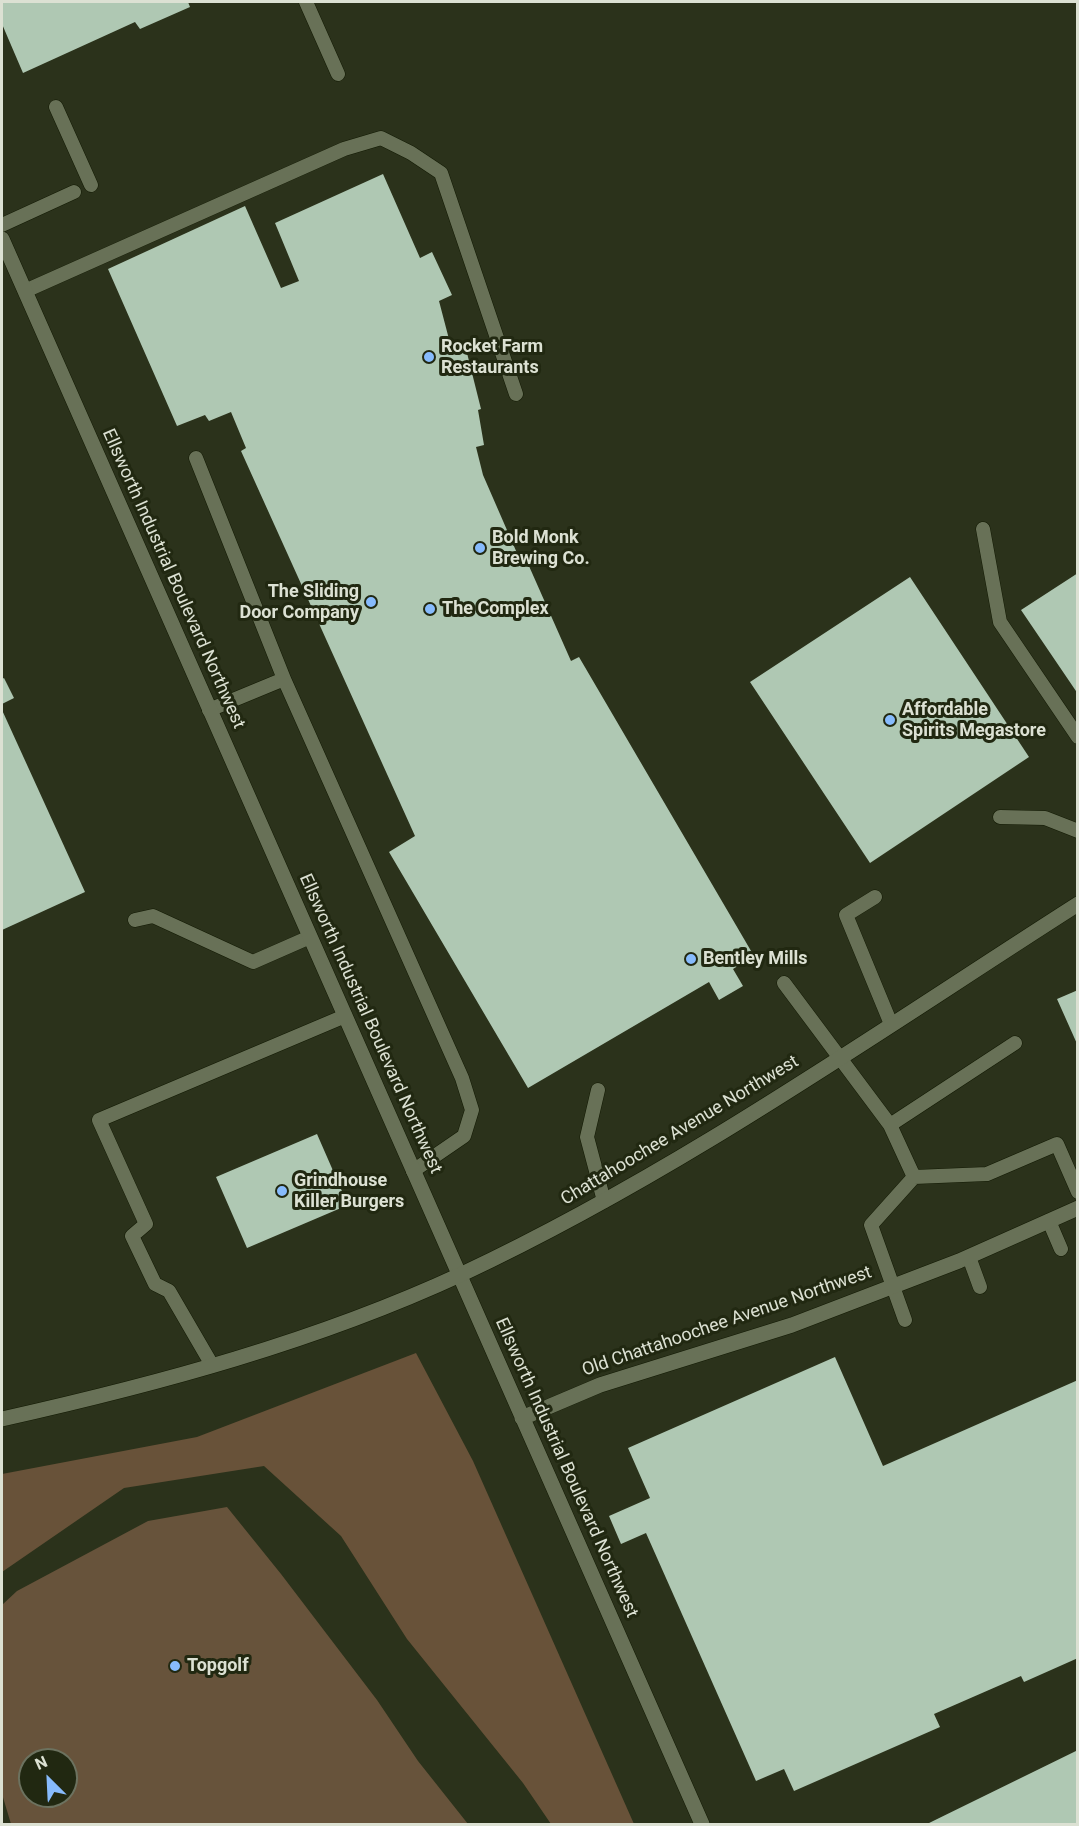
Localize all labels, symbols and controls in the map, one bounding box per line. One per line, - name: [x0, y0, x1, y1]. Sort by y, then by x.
- place label: Rocket Farm Restaurants: [441, 336, 543, 378]
- marker: Rocket Farm Restaurants: [422, 350, 436, 364]
- street label: Ellsworth Industrial Boulevard Northwest: [97, 426, 249, 732]
- place label: Bold Monk Brewing Co.: [492, 527, 590, 570]
- marker: Bold Monk Brewing Co.: [473, 541, 487, 555]
- place label: The Sliding Door Company: [239, 581, 359, 624]
- marker: The Sliding Door Company: [364, 595, 378, 609]
- place label: The Complex: [442, 598, 549, 620]
- marker: The Complex: [423, 602, 437, 616]
- place label: Affordable Spirits Megastore: [902, 699, 1046, 742]
- marker: Affordable Spirits Megastore: [883, 713, 897, 727]
- street label: Ellsworth Industrial Boulevard Northwest: [294, 871, 446, 1177]
- place label: Bentley Mills: [703, 948, 808, 970]
- marker: Bentley Mills: [684, 952, 698, 966]
- street label: Chattahoochee Avenue Northwest: [557, 1051, 803, 1211]
- place label: Grindhouse Killer Burgers: [294, 1170, 404, 1212]
- marker: Grindhouse Killer Burgers: [275, 1184, 289, 1198]
- street label: Old Chattahoochee Avenue Northwest: [579, 1262, 875, 1382]
- street label: Ellsworth Industrial Boulevard Northwest: [490, 1315, 642, 1621]
- place label: Topgolf: [187, 1655, 249, 1677]
- marker: Topgolf: [168, 1659, 182, 1673]
- north arrow: [18, 1748, 78, 1808]
- text: N: [32, 1752, 50, 1774]

